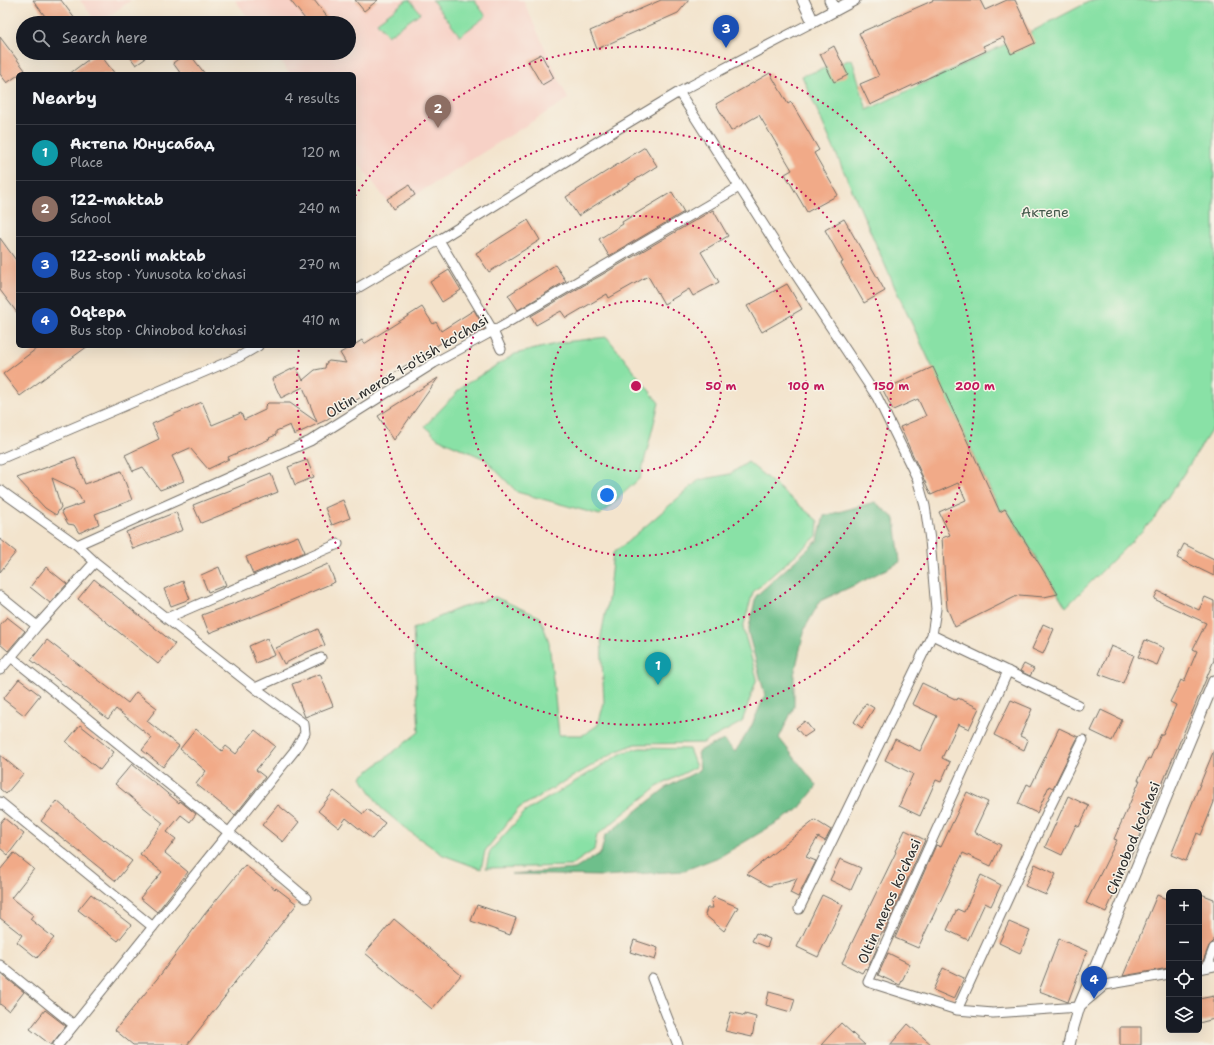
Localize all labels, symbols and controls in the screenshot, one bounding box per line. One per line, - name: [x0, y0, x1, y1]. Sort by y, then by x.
- pin: 3: [713, 15, 739, 48]
- search box: [16, 16, 356, 60]
- icon: search: [30, 27, 52, 49]
- text: Search here: [62, 28, 148, 48]
- text: Nearby: [32, 87, 97, 109]
- text: 4 results: [284, 90, 340, 107]
- pin: 2: [425, 95, 451, 128]
- text: Актепа Юнусабад: [70, 134, 214, 154]
- text: 1: [42, 144, 48, 161]
- text: 120 m: [302, 144, 340, 161]
- text: Place: [70, 154, 103, 171]
- text: 122-maktab: [70, 190, 164, 210]
- text: 2: [40, 200, 50, 217]
- text: 240 m: [298, 200, 340, 217]
- park label: Актепе: [1021, 203, 1069, 221]
- text: School: [70, 210, 111, 227]
- text: 122-sonli maktab: [70, 246, 206, 266]
- text: 3: [40, 256, 50, 273]
- text: 270 m: [298, 256, 340, 273]
- text: Bus stop · Yunusota koʻchasi: [70, 266, 246, 283]
- text: Oqtepa: [70, 302, 126, 322]
- street label: Oltin meros 1-o'tish ko'chasi: [322, 310, 492, 422]
- text: 4: [40, 312, 50, 329]
- text: 410 m: [302, 312, 340, 329]
- text: Bus stop · Chinobod ko'chasi: [70, 322, 247, 339]
- text: 50 m: [706, 378, 737, 394]
- text: 100 m: [788, 378, 825, 394]
- text: 150 m: [873, 378, 909, 394]
- text: 200 m: [955, 378, 995, 394]
- centre of rings: [629, 379, 643, 393]
- your location: [597, 485, 617, 505]
- pin: 1: [645, 652, 671, 685]
- street label: Chinobod ko'chasi: [1102, 779, 1164, 897]
- street label: Oltin meros ko'chasi: [853, 836, 925, 966]
- map controls: [1166, 889, 1202, 1033]
- button: +: [1166, 889, 1202, 925]
- button: −: [1166, 925, 1202, 961]
- button: locate: [1166, 961, 1202, 997]
- pin: 4: [1081, 966, 1107, 999]
- button: layers: [1166, 997, 1202, 1033]

